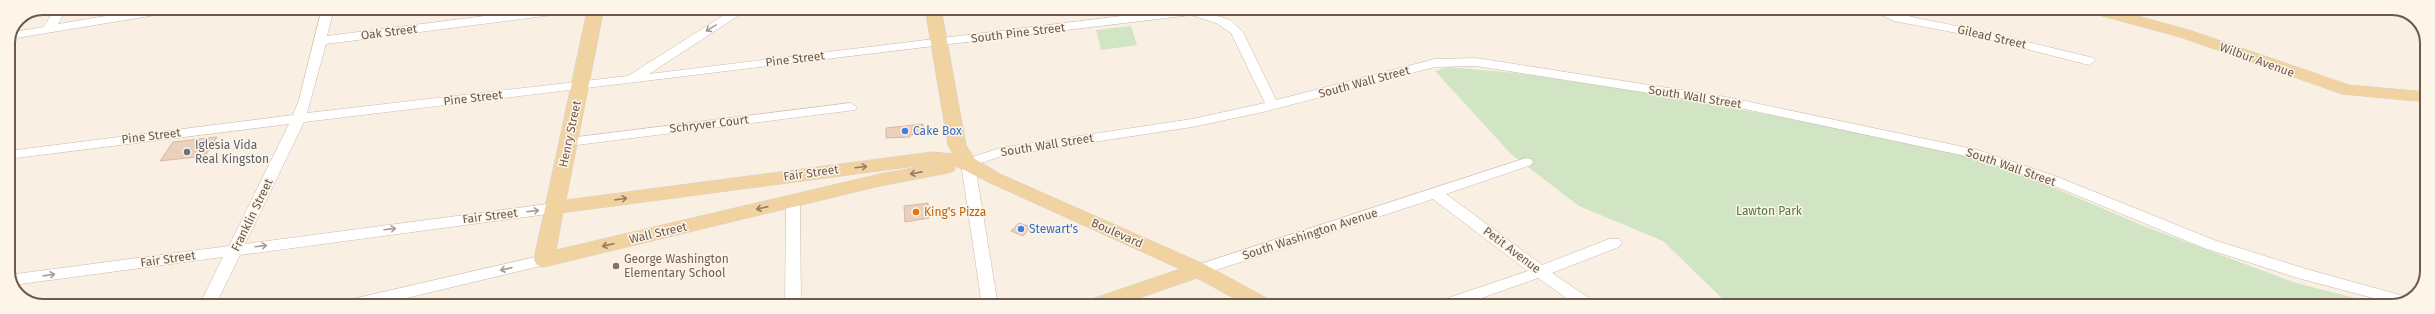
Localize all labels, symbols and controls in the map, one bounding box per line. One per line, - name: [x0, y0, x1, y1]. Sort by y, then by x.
- street label: South Pine Street: [970, 20, 1067, 46]
- street label: Oak Street: [360, 22, 419, 42]
- street label: Gilead Street: [1956, 22, 2028, 52]
- one-way arrow: [705, 25, 717, 33]
- street label: Wilbur Avenue: [2218, 40, 2296, 80]
- street label: Pine Street: [765, 48, 826, 70]
- street label: South Wall Street: [1317, 63, 1412, 101]
- street label: South Wall Street: [1648, 83, 1743, 111]
- street label: Pine Street: [443, 87, 504, 109]
- street label: Henry Street: [556, 99, 584, 169]
- street label: Schryver Court: [669, 112, 750, 136]
- place label: Cake Box: [913, 124, 962, 138]
- street label: Pine Street: [121, 125, 182, 147]
- marker: Cake Box: [900, 126, 910, 136]
- street label: South Wall Street: [1000, 131, 1095, 159]
- place label: Iglesia Vida Real Kingston: [195, 138, 269, 166]
- street label: South Wall Street: [1964, 145, 2058, 189]
- marker: Iglesia Vida Real Kingston: [182, 147, 192, 157]
- street label: Fair Street: [783, 162, 840, 184]
- one-way arrow: [854, 163, 867, 171]
- one-way arrow: [910, 170, 923, 178]
- street label: Franklin Street: [228, 176, 276, 254]
- one-way arrow: [615, 195, 628, 203]
- park label: Lawton Park: [1736, 204, 1803, 218]
- one-way arrow: [756, 205, 769, 213]
- place label: King's Pizza: [924, 205, 986, 219]
- street label: South Washington Avenue: [1241, 205, 1379, 263]
- street label: Fair Street: [462, 206, 519, 226]
- one-way arrow: [526, 207, 539, 215]
- marker: King's Pizza: [911, 207, 921, 217]
- street label: Boulevard: [1089, 215, 1145, 251]
- street label: Wall Street: [628, 219, 689, 246]
- place label: Stewart's: [1029, 222, 1079, 236]
- marker: Stewart's: [1016, 224, 1026, 234]
- street label: Petit Avenue: [1481, 224, 1543, 276]
- one-way arrow: [383, 225, 396, 233]
- one-way arrow: [602, 241, 615, 249]
- one-way arrow: [254, 242, 267, 250]
- street label: Fair Street: [140, 248, 197, 270]
- place label: George Washington Elementary School: [624, 252, 729, 280]
- marker: George Washington Elementary School: [611, 261, 621, 271]
- one-way arrow: [500, 265, 513, 273]
- one-way arrow: [42, 271, 55, 279]

